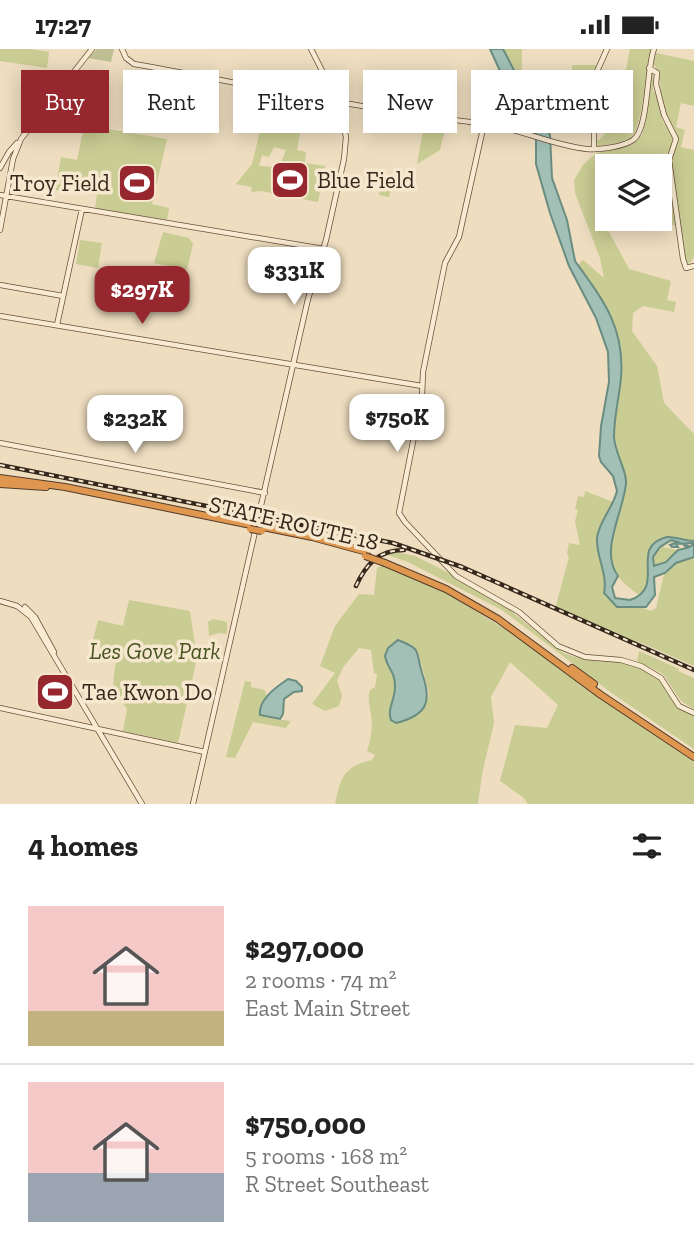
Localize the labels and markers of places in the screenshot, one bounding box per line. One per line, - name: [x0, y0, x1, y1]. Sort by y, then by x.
- sports icon: Blue Field: [269, 159, 311, 201]
- sports icon: Troy Field: [116, 162, 158, 204]
- place label: Blue Field: [317, 166, 415, 194]
- place label: Troy Field: [10, 169, 110, 197]
- pin: $331K: [245, 247, 343, 307]
- pin: $297K: [93, 267, 191, 326]
- pin: $232K: [86, 395, 184, 455]
- pin: $750K: [348, 395, 446, 454]
- sports icon: Tae Kwon Do: [34, 671, 76, 713]
- place label: Tae Kwon Do: [82, 678, 212, 706]

